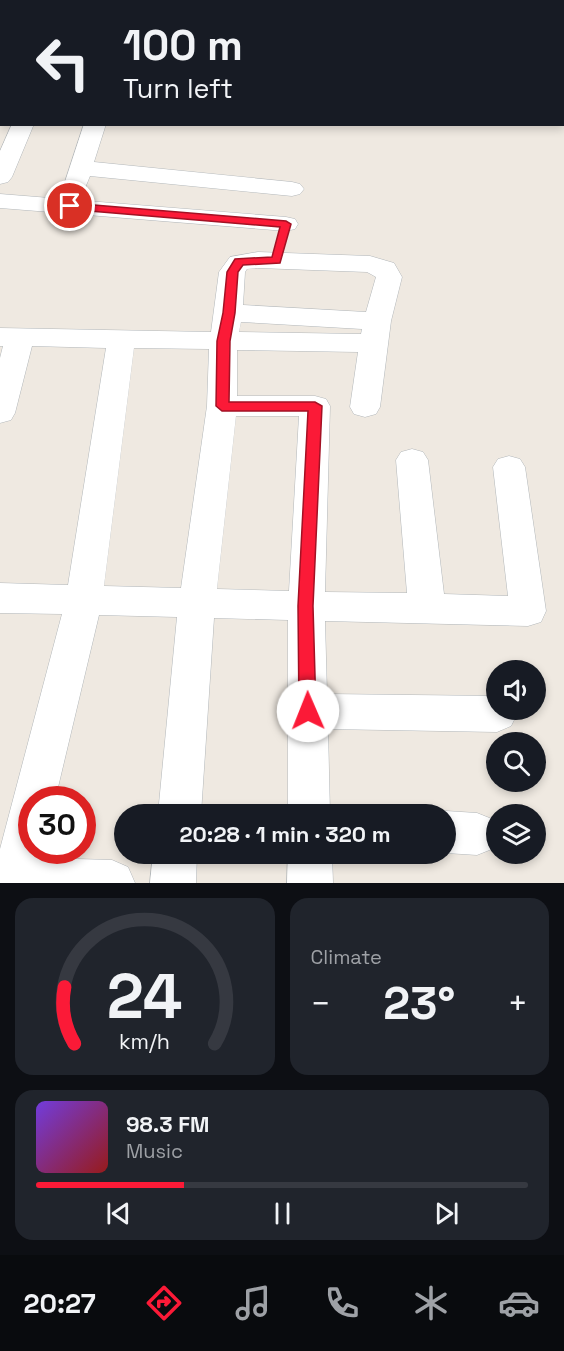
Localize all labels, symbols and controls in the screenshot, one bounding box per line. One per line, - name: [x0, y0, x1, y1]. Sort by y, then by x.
- text: 100 m: [123, 19, 243, 72]
- icon: left: [24, 24, 102, 102]
- text: Turn left: [123, 71, 233, 106]
- pin: [44, 180, 95, 231]
- icon: arrive: [53, 189, 86, 222]
- map controls: [486, 660, 546, 864]
- button: sound: [486, 660, 546, 720]
- position arrow: [276, 679, 340, 743]
- button: search: [486, 732, 546, 792]
- speed limit sign: 30: [18, 786, 96, 864]
- button: layers: [486, 804, 546, 864]
- text: 20:28 · 1 min · 320 m: [180, 820, 390, 848]
- text: Climate: [311, 944, 382, 970]
- text: 24: [107, 957, 183, 1036]
- text: 23°: [383, 975, 455, 1032]
- text: −: [311, 983, 331, 1025]
- text: +: [508, 983, 528, 1025]
- text: km/h: [119, 1028, 170, 1055]
- text: 98.3 FM: [126, 1110, 209, 1138]
- text: Music: [126, 1138, 183, 1164]
- icon: previous: [102, 1197, 135, 1230]
- icon: pause: [266, 1197, 299, 1230]
- icon: next: [430, 1197, 463, 1230]
- icon: directions: [143, 1282, 185, 1324]
- icon: music: [232, 1282, 274, 1324]
- icon: phone: [321, 1282, 363, 1324]
- icon: climate: [410, 1282, 452, 1324]
- icon: car: [498, 1282, 540, 1324]
- text: 20:27: [23, 1286, 96, 1321]

